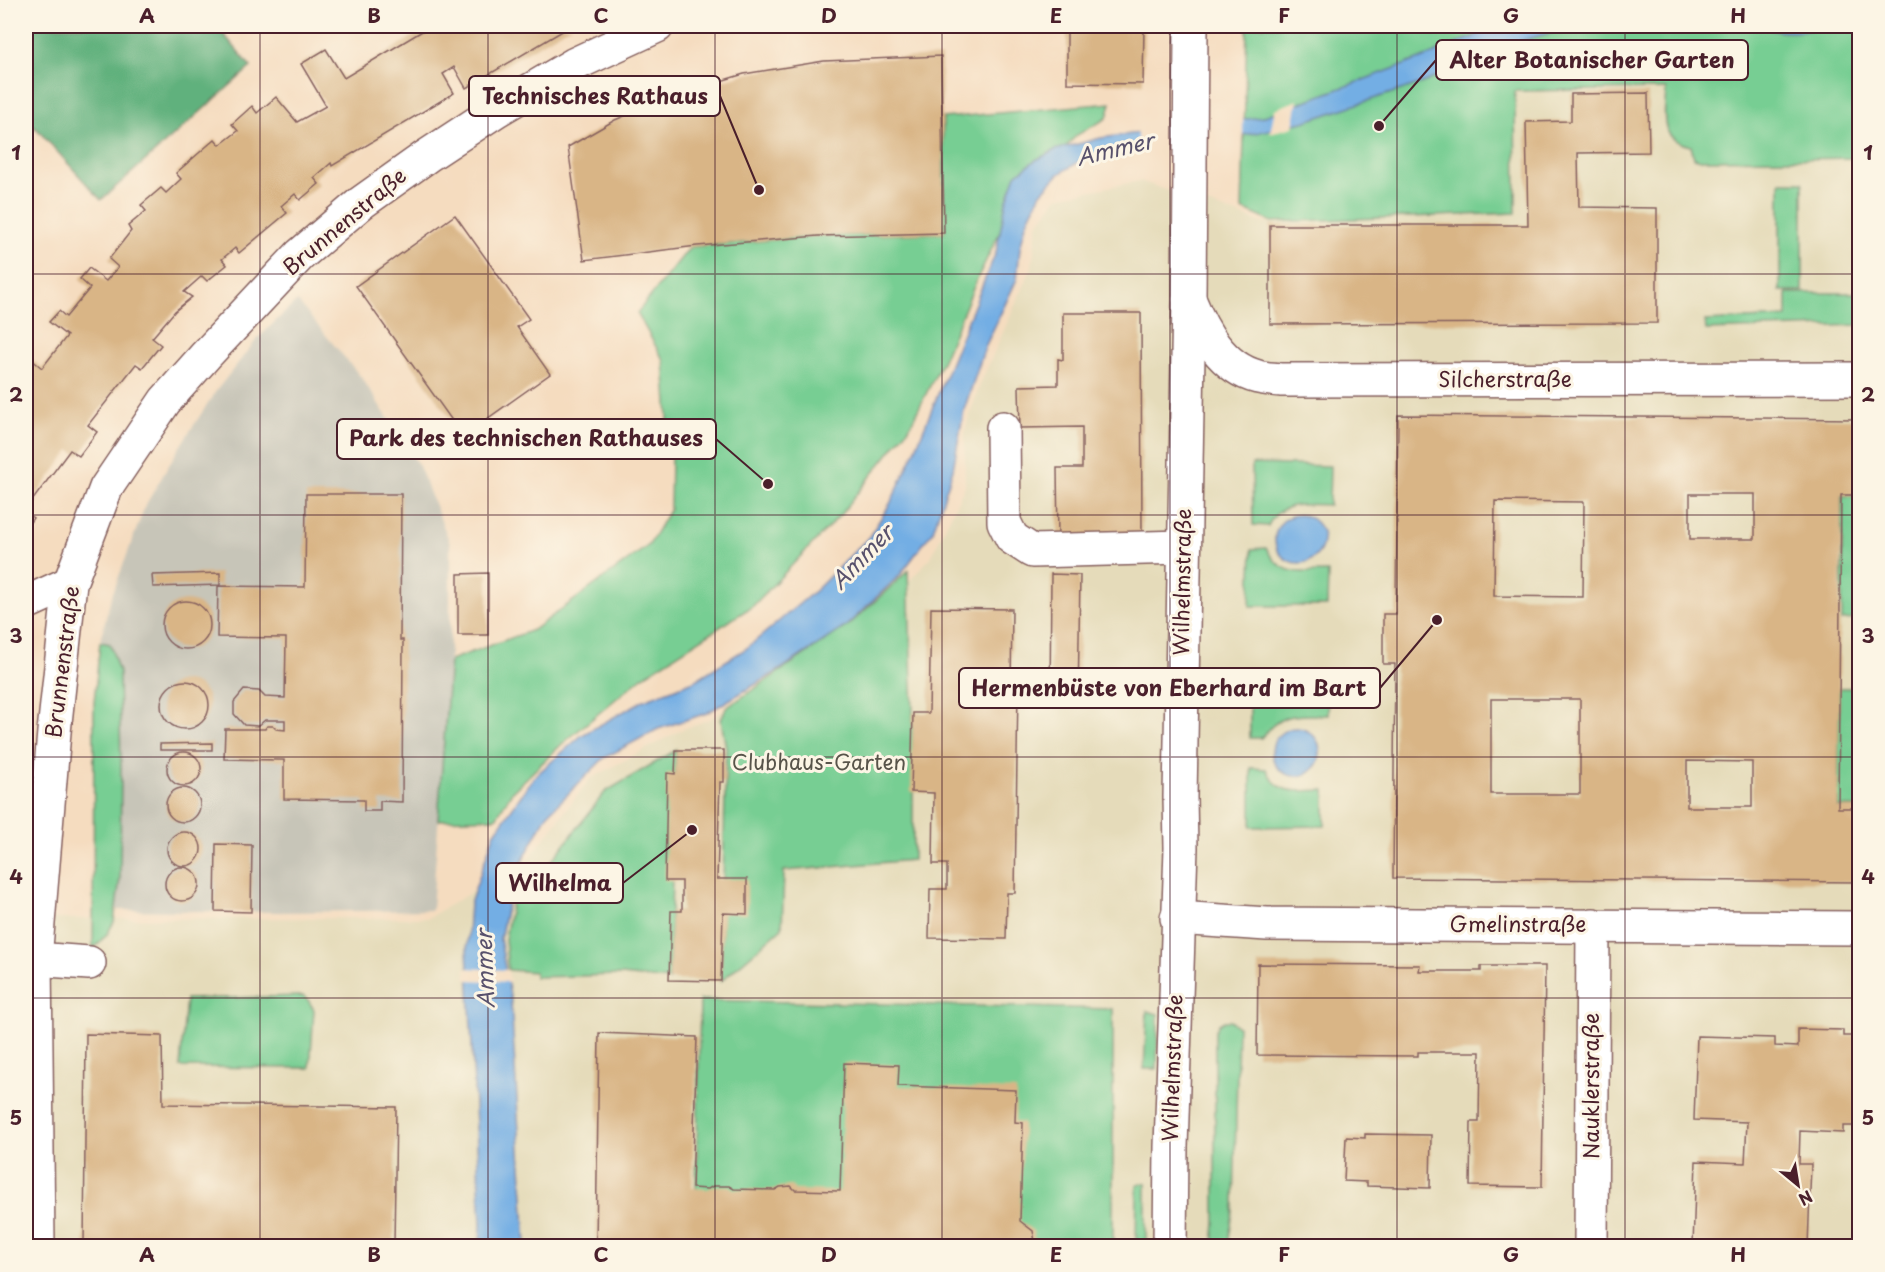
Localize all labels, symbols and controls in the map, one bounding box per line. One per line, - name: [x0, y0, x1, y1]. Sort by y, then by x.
- text: A: [139, 0, 155, 30]
- text: B: [367, 0, 381, 30]
- text: C: [593, 0, 609, 30]
- text: D: [821, 0, 837, 30]
- text: E: [1050, 0, 1062, 30]
- text: F: [1278, 0, 1290, 30]
- text: G: [1503, 0, 1519, 30]
- text: H: [1730, 0, 1746, 30]
- callout: Alter Botanischer Garten: [1436, 40, 1748, 80]
- text: Alter Botanischer Garten: [1449, 42, 1735, 75]
- callout: Technisches Rathaus: [469, 76, 720, 116]
- text: Technisches Rathaus: [482, 78, 708, 111]
- water label: Ammer: [1073, 122, 1159, 172]
- text: 1: [11, 137, 21, 167]
- text: 1: [1863, 137, 1873, 167]
- street label: Brunnenstraße: [275, 159, 413, 282]
- street label: Silcherstraße: [1438, 362, 1572, 394]
- text: 2: [9, 379, 23, 409]
- text: 2: [1861, 379, 1875, 409]
- callout: Park des technischen Rathauses: [337, 419, 716, 459]
- text: Park des technischen Rathauses: [349, 420, 703, 453]
- street label: Wilhelmstraße: [1164, 508, 1198, 656]
- water label: Ammer: [822, 514, 902, 596]
- street label: Brunnenstraße: [36, 584, 86, 740]
- text: 3: [9, 620, 23, 650]
- text: 3: [1861, 620, 1875, 650]
- callout: Hermenbüste von Eberhard im Bart: [959, 668, 1380, 708]
- text: Hermenbüste von Eberhard im Bart: [972, 670, 1367, 703]
- park label: Clubhaus-Garten: [732, 745, 906, 777]
- text: 4: [9, 861, 23, 891]
- text: 4: [1861, 861, 1875, 891]
- callout: Wilhelma: [496, 863, 623, 903]
- text: Wilhelma: [508, 865, 612, 898]
- street label: Gmelinstraße: [1450, 907, 1586, 939]
- water label: Ammer: [466, 926, 501, 1009]
- street label: Wilhelmstraße: [1152, 994, 1190, 1142]
- street label: Nauklerstraße: [1574, 1013, 1606, 1159]
- text: 5: [10, 1102, 22, 1132]
- text: 5: [1862, 1102, 1874, 1132]
- north arrow: [1768, 1155, 1828, 1215]
- text: N: [1795, 1185, 1817, 1212]
- text: A: [139, 1239, 155, 1269]
- text: B: [367, 1239, 381, 1269]
- text: C: [593, 1239, 609, 1269]
- text: D: [821, 1239, 837, 1269]
- text: E: [1050, 1239, 1062, 1269]
- text: F: [1278, 1239, 1290, 1269]
- text: G: [1503, 1239, 1519, 1269]
- text: H: [1730, 1239, 1746, 1269]

